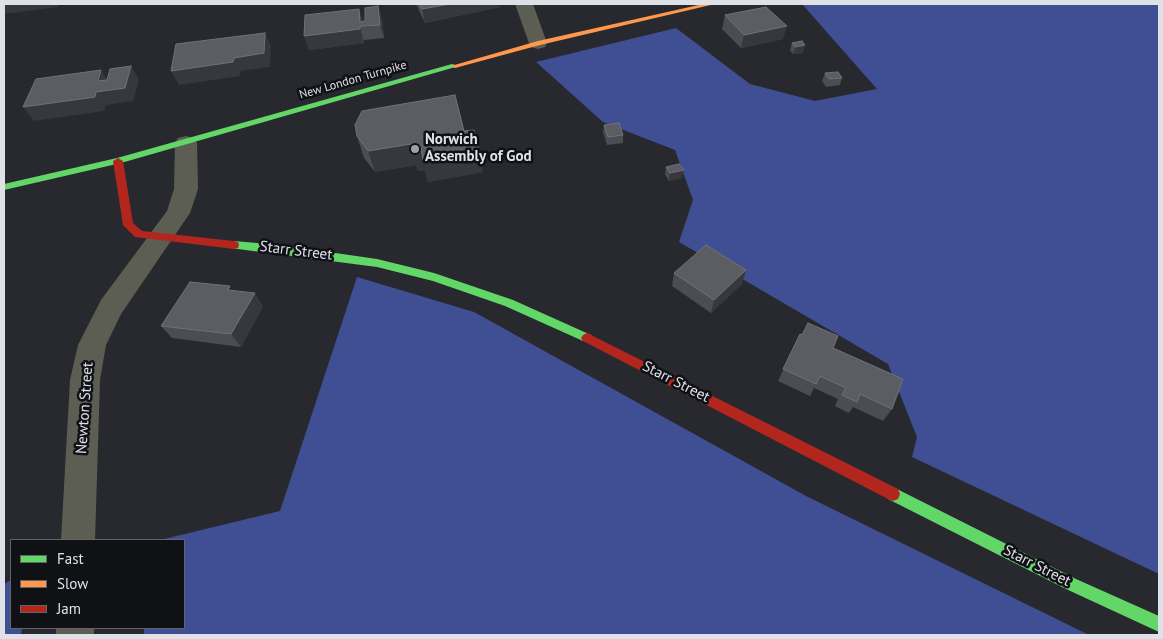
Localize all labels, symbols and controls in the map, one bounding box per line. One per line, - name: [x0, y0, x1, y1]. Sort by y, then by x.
- street label: New London Turnpike: [298, 58, 408, 102]
- place label: Norwich Assembly of God: [425, 131, 532, 166]
- marker: Norwich Assembly of God: [409, 143, 421, 155]
- street label: Starr Street: [259, 238, 333, 264]
- street label: Starr Street: [639, 357, 713, 407]
- street label: Newton Street: [73, 361, 97, 455]
- legend: [10, 539, 185, 629]
- street label: Starr Street: [1000, 541, 1074, 591]
- text: Fast: [57, 549, 84, 568]
- text: Slow: [57, 574, 88, 593]
- text: Jam: [57, 599, 81, 618]

